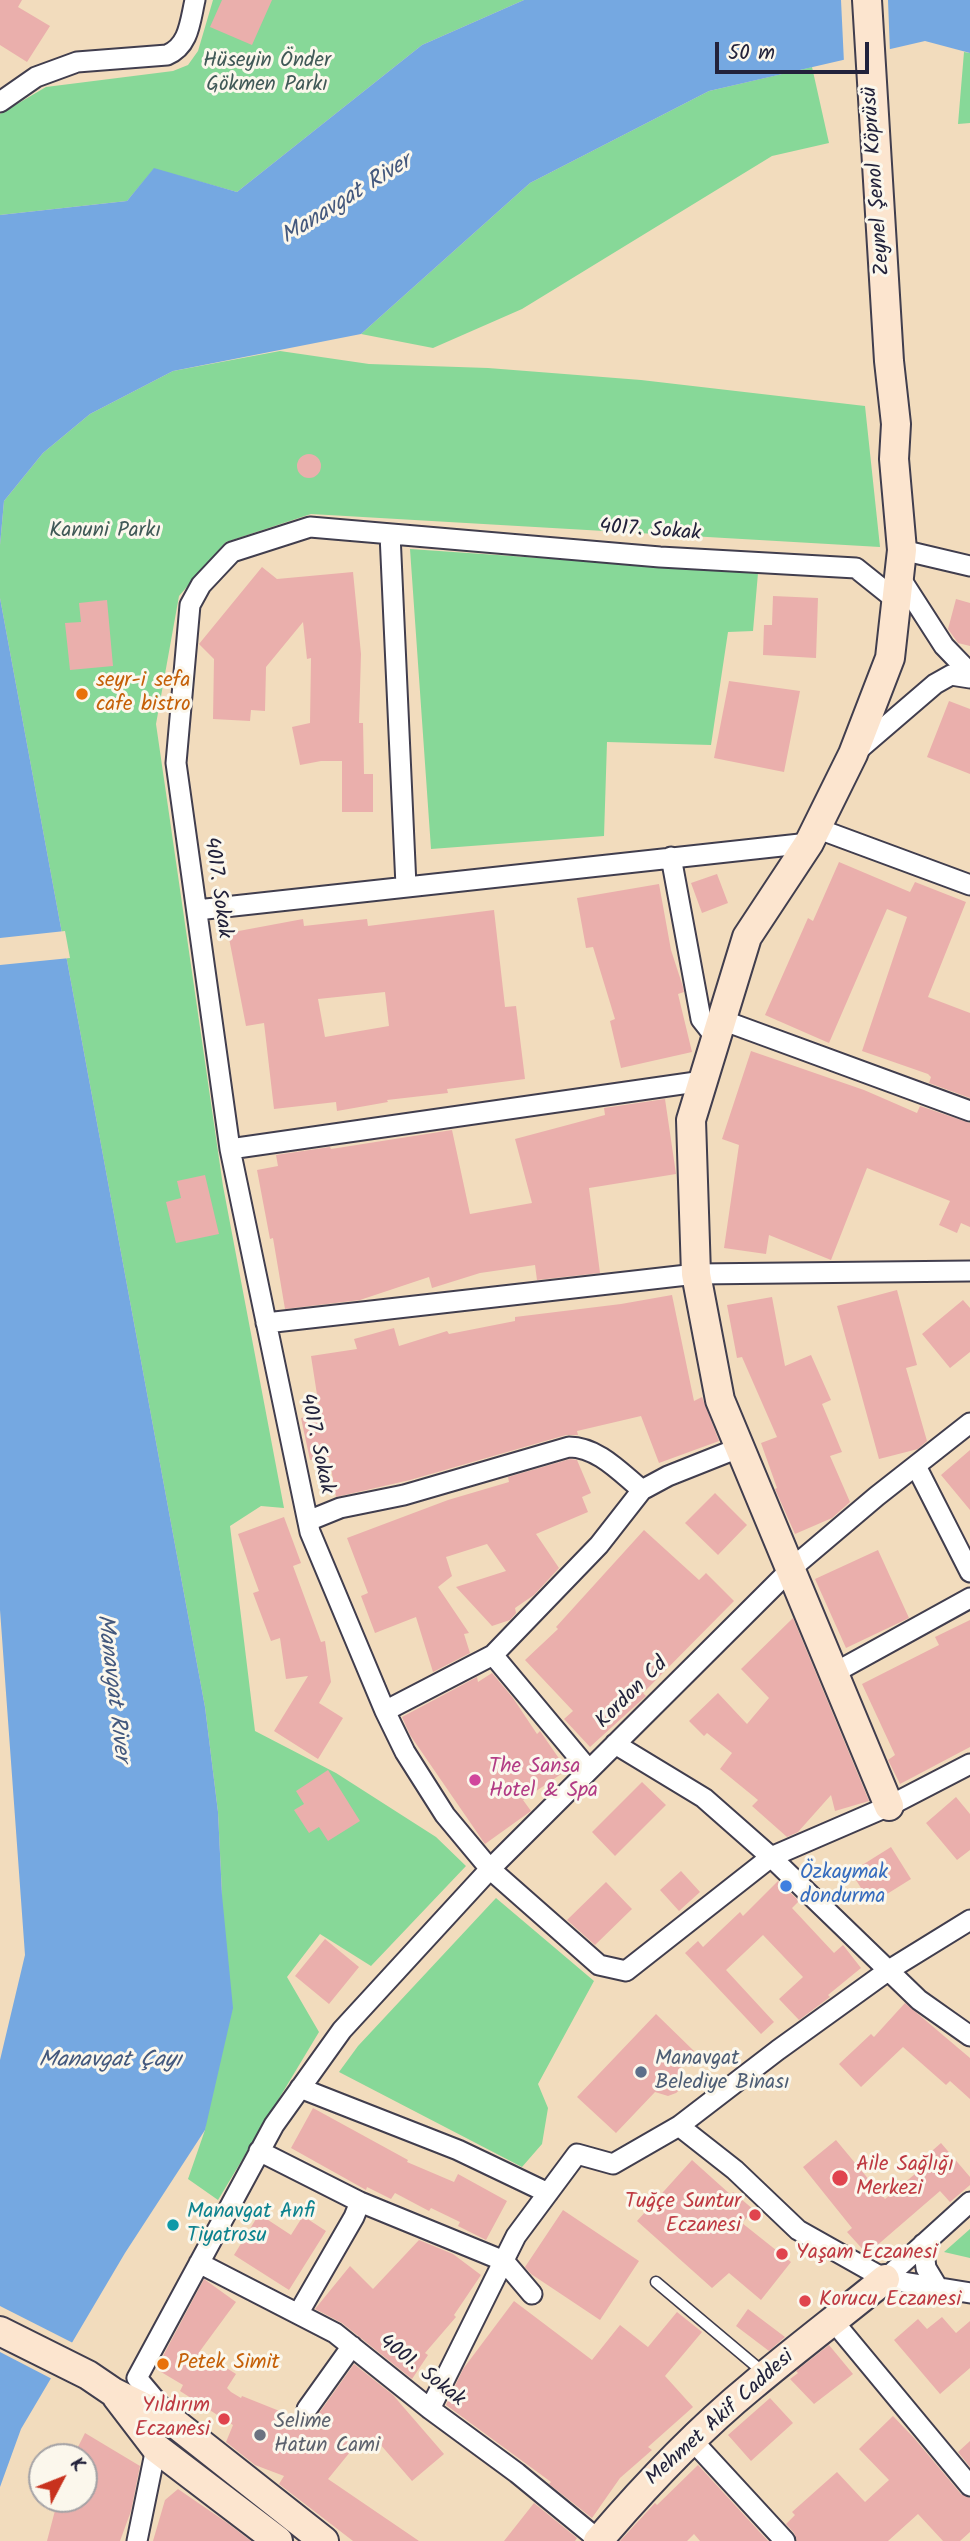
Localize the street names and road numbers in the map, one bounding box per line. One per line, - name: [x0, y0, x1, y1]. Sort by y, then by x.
- street label: Zeynel Şenol Köprüsü: [859, 86, 897, 276]
- street label: 4017. Sokak: [598, 516, 702, 548]
- street label: 4017. Sokak: [196, 836, 236, 940]
- street label: 4017. Sokak: [292, 1392, 338, 1496]
- street label: Kordon Cd: [592, 1653, 674, 1735]
- street label: 4001. Sokak: [373, 2330, 469, 2414]
- street label: Mehmet Akif Caddesi: [642, 2346, 800, 2492]

